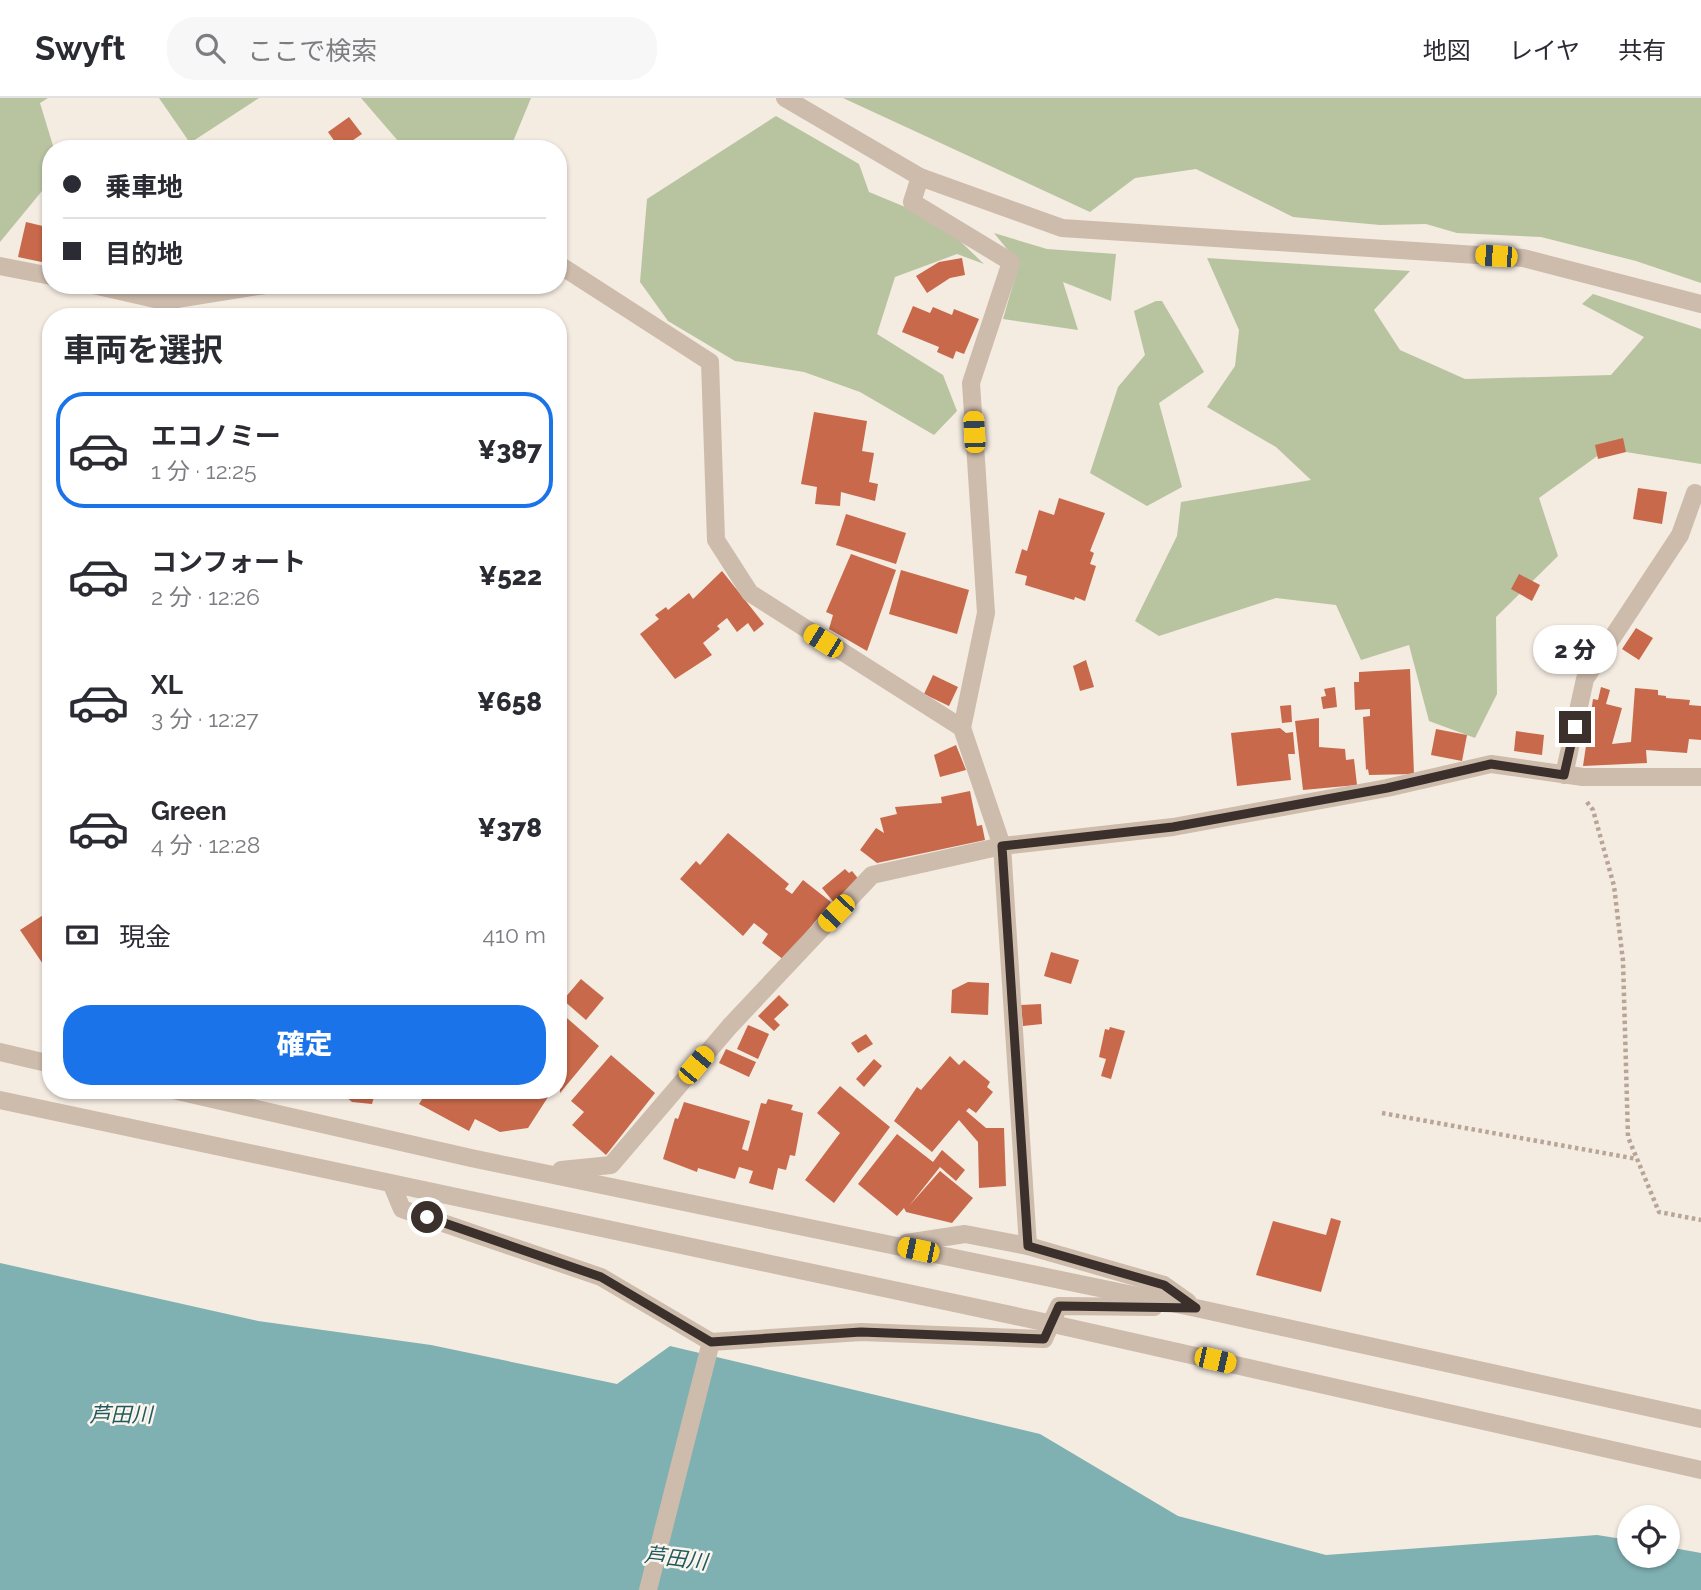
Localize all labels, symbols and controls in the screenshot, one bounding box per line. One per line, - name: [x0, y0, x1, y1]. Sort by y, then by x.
- search box: [167, 17, 657, 80]
- text: Swyft: [35, 29, 125, 68]
- icon: search: [191, 29, 229, 67]
- text: ここで検索: [247, 36, 377, 66]
- text: 地図: [1423, 36, 1471, 65]
- text: レイヤ: [1509, 36, 1580, 65]
- text: 共有: [1618, 36, 1666, 65]
- text: 乗車地: [105, 172, 183, 202]
- text: 目的地: [105, 239, 183, 269]
- car: [1475, 244, 1518, 268]
- text: 車両を選択: [63, 331, 223, 368]
- car: [963, 410, 986, 454]
- icon: car: [67, 419, 130, 482]
- text: エコノミー: [151, 421, 281, 451]
- text: ¥387: [478, 435, 542, 465]
- text: 1 分 · 12:25: [151, 457, 256, 484]
- icon: car: [67, 545, 130, 608]
- text: コンフォート: [151, 547, 306, 577]
- text: ¥522: [478, 561, 542, 591]
- text: 2 分 · 12:26: [151, 583, 260, 610]
- car: [800, 621, 847, 661]
- callout: 2 分: [1533, 626, 1617, 674]
- text: 2 分: [1554, 636, 1596, 663]
- text: XL: [151, 670, 183, 700]
- icon: car: [67, 671, 130, 734]
- text: ¥658: [477, 687, 542, 717]
- text: 3 分 · 12:27: [151, 705, 259, 732]
- route end: [1559, 711, 1591, 743]
- text: Green: [151, 796, 227, 826]
- icon: car: [67, 797, 130, 860]
- text: ¥378: [478, 813, 542, 843]
- text: 4 分 · 12:28: [151, 831, 260, 858]
- car: [814, 891, 859, 935]
- icon: cash: [63, 916, 101, 954]
- text: 410 m: [483, 921, 546, 948]
- text: 現金: [119, 922, 171, 952]
- button: 確定: [63, 1005, 546, 1085]
- car: [675, 1042, 718, 1088]
- route start: [411, 1201, 443, 1233]
- car: [896, 1235, 941, 1265]
- car: [1193, 1345, 1238, 1375]
- water label: 芦田川: [90, 1402, 154, 1427]
- map controls: [1617, 1505, 1680, 1568]
- button: locate: [1617, 1505, 1680, 1568]
- water label: 芦田川: [643, 1542, 711, 1574]

